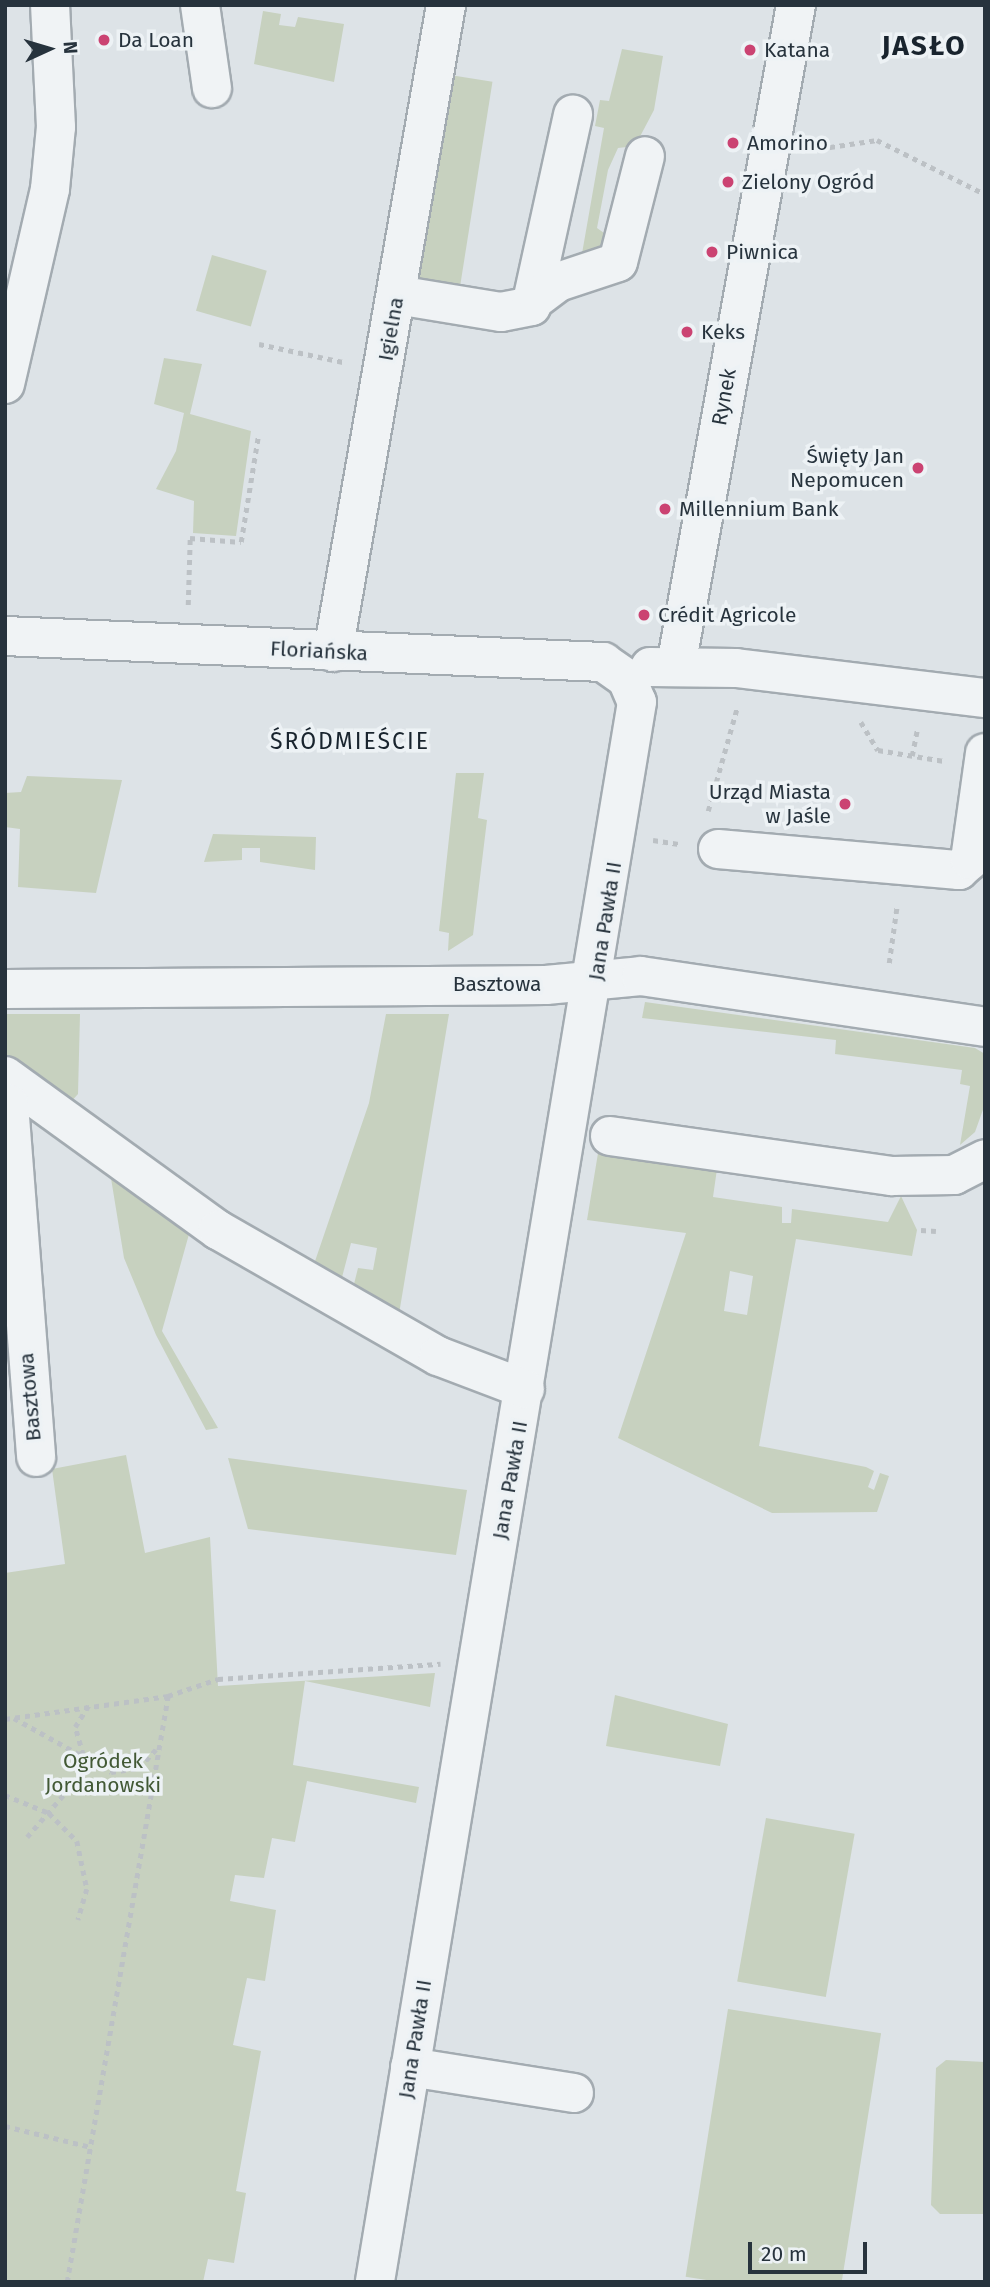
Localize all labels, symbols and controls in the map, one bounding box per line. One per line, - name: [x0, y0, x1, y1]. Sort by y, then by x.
- north arrow: [14, 14, 84, 84]
- place label: Da Loan: [118, 27, 194, 53]
- district label: JASŁO: [882, 29, 966, 63]
- marker: Da Loan: [96, 32, 112, 48]
- place label: Katana: [764, 37, 830, 63]
- text: N: [59, 40, 82, 55]
- marker: Katana: [742, 42, 758, 58]
- place label: Amorino: [747, 130, 828, 156]
- marker: Amorino: [725, 135, 741, 151]
- place label: Zielony Ogród: [742, 169, 874, 195]
- marker: Zielony Ogród: [720, 174, 736, 190]
- place label: Piwnica: [726, 239, 799, 265]
- marker: Piwnica: [704, 244, 720, 260]
- street label: Igielna: [373, 295, 409, 363]
- place label: Keks: [701, 319, 745, 345]
- marker: Keks: [679, 324, 695, 340]
- street label: Rynek: [707, 366, 741, 428]
- place label: Święty Jan Nepomucen: [790, 443, 904, 493]
- marker: Święty Jan Nepomucen: [910, 460, 926, 476]
- place label: Millennium Bank: [679, 496, 838, 522]
- marker: Millennium Bank: [657, 501, 673, 517]
- place label: Crédit Agricole: [658, 602, 796, 628]
- marker: Crédit Agricole: [636, 607, 652, 623]
- street label: Floriańska: [269, 636, 369, 666]
- district label: ŚRÓDMIEŚCIE: [271, 727, 429, 755]
- place label: Urząd Miasta w Jaśle: [709, 779, 831, 829]
- marker: Urząd Miasta w Jaśle: [837, 796, 853, 812]
- street label: Jana Pawła II: [583, 860, 627, 982]
- street label: Basztowa: [453, 971, 541, 997]
- street label: Basztowa: [14, 1352, 46, 1442]
- street label: Jana Pawła II: [487, 1419, 533, 1541]
- park label: Ogródek Jordanowski: [45, 1748, 161, 1798]
- street label: Jana Pawła II: [393, 1978, 437, 2100]
- scale bar: [752, 2228, 871, 2272]
- text: 20 m: [761, 2241, 807, 2267]

